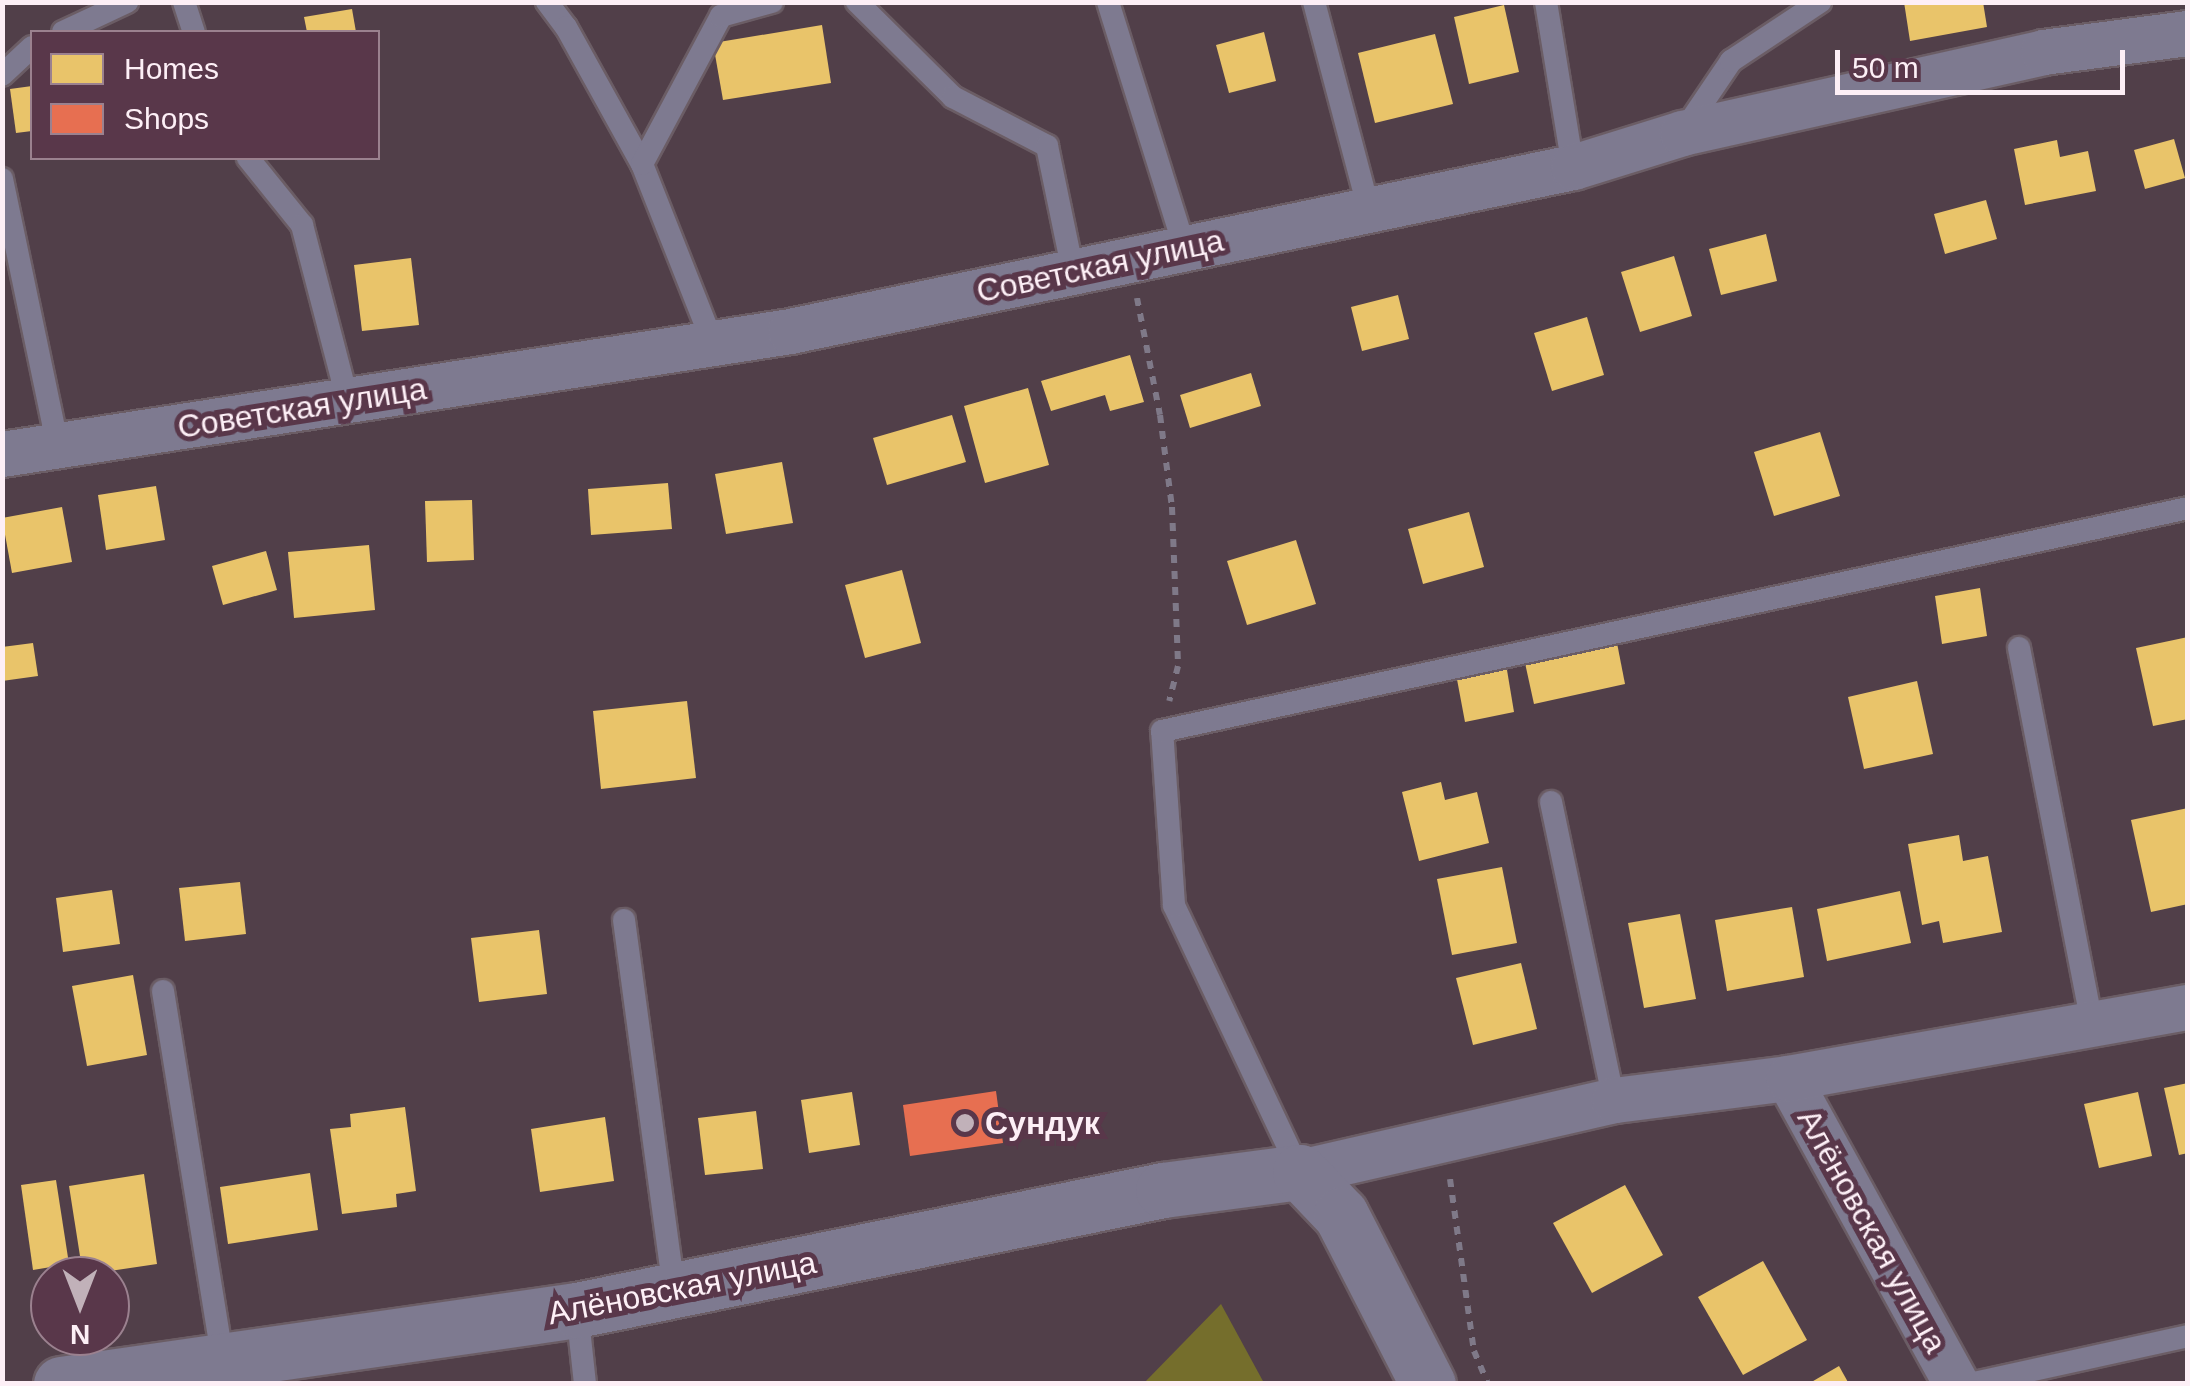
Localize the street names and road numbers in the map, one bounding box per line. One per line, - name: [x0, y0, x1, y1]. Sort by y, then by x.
- street label: Советская улица: [973, 221, 1227, 311]
- street label: Советская улица: [175, 369, 429, 447]
- street label: Алёновская улица: [1789, 1102, 1955, 1360]
- street label: Алёновская улица: [545, 1243, 819, 1333]

